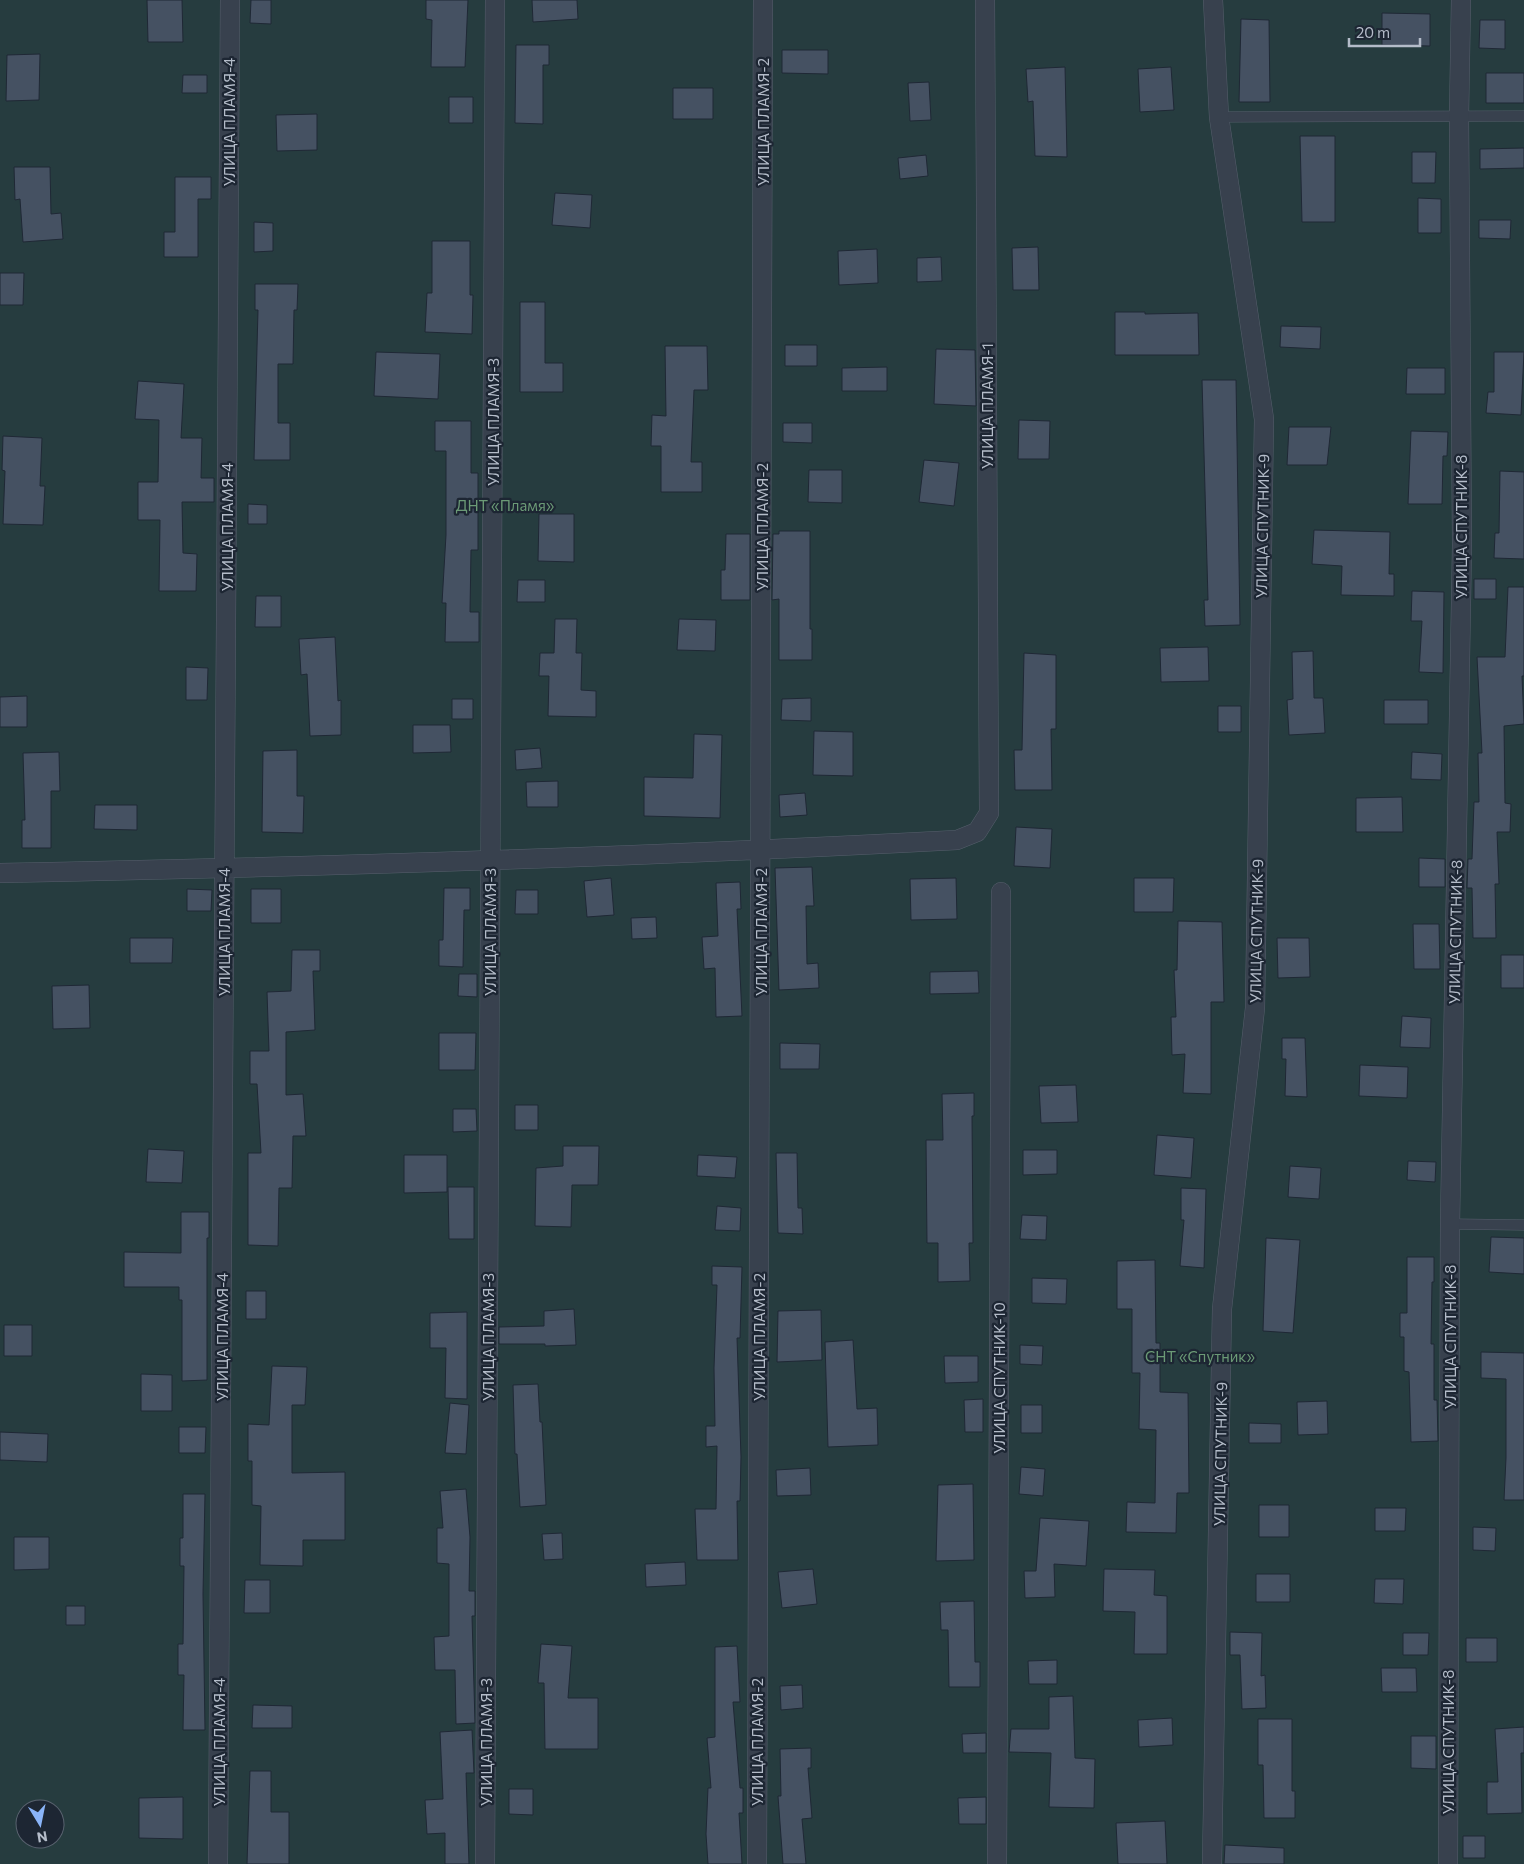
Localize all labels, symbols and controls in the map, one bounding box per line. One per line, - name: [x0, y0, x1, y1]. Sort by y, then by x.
- scale bar: [1349, 15, 1420, 47]
- text: 20 m: [1356, 23, 1390, 41]
- street label: УЛИЦА ПЛАМЯ-4: [220, 58, 238, 186]
- street label: УЛИЦА ПЛАМЯ-2: [754, 58, 772, 186]
- street label: УЛИЦА ПЛАМЯ-1: [978, 343, 996, 469]
- street label: УЛИЦА ПЛАМЯ-3: [484, 358, 502, 486]
- street label: УЛИЦА СПУТНИК-9: [1252, 454, 1272, 598]
- street label: УЛИЦА СПУТНИК-8: [1452, 455, 1470, 599]
- street label: УЛИЦА ПЛАМЯ-4: [218, 463, 236, 591]
- street label: УЛИЦА ПЛАМЯ-2: [753, 463, 771, 591]
- park label: ДНТ «Пламя»: [456, 496, 555, 514]
- street label: УЛИЦА СПУТНИК-9: [1246, 859, 1266, 1003]
- street label: УЛИЦА СПУТНИК-8: [1445, 860, 1465, 1004]
- street label: УЛИЦА ПЛАМЯ-4: [215, 868, 233, 996]
- street label: УЛИЦА ПЛАМЯ-3: [481, 868, 499, 996]
- street label: УЛИЦА ПЛАМЯ-2: [752, 868, 770, 996]
- street label: УЛИЦА СПУТНИК-8: [1441, 1265, 1459, 1409]
- street label: УЛИЦА ПЛАМЯ-4: [213, 1273, 231, 1401]
- street label: УЛИЦА ПЛАМЯ-3: [479, 1273, 497, 1401]
- street label: УЛИЦА ПЛАМЯ-2: [750, 1273, 768, 1401]
- street label: УЛИЦА СПУТНИК-10: [990, 1302, 1008, 1454]
- park label: СНТ «Спутник»: [1145, 1347, 1255, 1365]
- street label: УЛИЦА СПУТНИК-9: [1210, 1382, 1230, 1526]
- street label: УЛИЦА СПУТНИК-8: [1439, 1670, 1457, 1814]
- street label: УЛИЦА ПЛАМЯ-4: [210, 1678, 228, 1806]
- street label: УЛИЦА ПЛАМЯ-3: [477, 1678, 495, 1806]
- street label: УЛИЦА ПЛАМЯ-2: [748, 1678, 766, 1806]
- north arrow: [15, 1799, 65, 1849]
- text: N: [36, 1828, 49, 1847]

